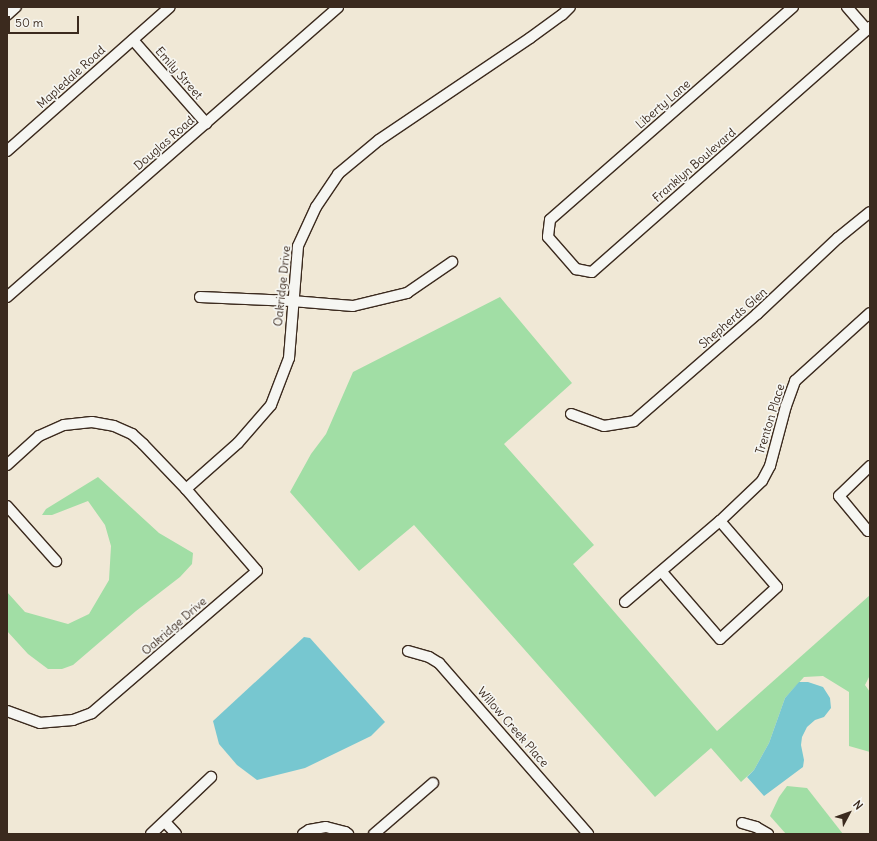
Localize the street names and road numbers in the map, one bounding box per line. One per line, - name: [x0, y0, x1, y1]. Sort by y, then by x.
- street label: Mapledale Road: [34, 43, 108, 111]
- street label: Emily Street: [152, 44, 206, 102]
- street label: Liberty Lane: [633, 76, 693, 132]
- street label: Douglas Road: [131, 113, 197, 173]
- street label: Franklyn Boulevard: [649, 125, 739, 205]
- street label: Oakridge Drive: [271, 245, 293, 327]
- street label: Shepherds Glen: [696, 285, 770, 351]
- street label: Trenton Place: [752, 382, 788, 456]
- street label: Oakridge Drive: [139, 594, 209, 658]
- street label: Willow Creek Place: [474, 684, 552, 770]

